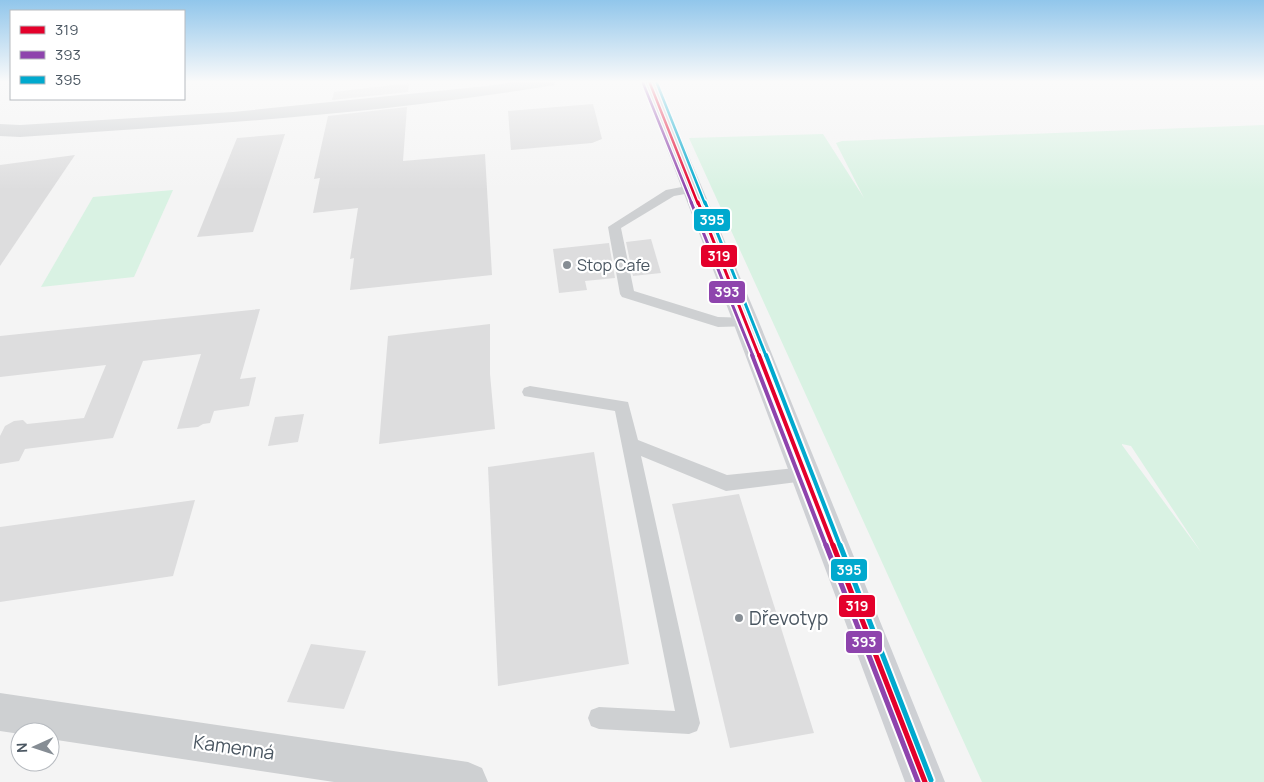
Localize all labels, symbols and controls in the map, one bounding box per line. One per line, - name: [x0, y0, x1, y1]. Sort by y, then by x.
- legend: [10, 10, 185, 100]
- text: 319: [55, 19, 78, 40]
- text: 393: [55, 44, 81, 65]
- text: 395: [55, 69, 81, 90]
- line badge: 395: [693, 208, 731, 232]
- text: 395: [699, 210, 725, 229]
- line badge: 319: [700, 244, 738, 268]
- text: 319: [708, 246, 730, 265]
- place label: Stop Cafe: [577, 254, 650, 276]
- marker: Stop Cafe: [561, 259, 573, 271]
- line badge: 393: [708, 280, 746, 304]
- text: 393: [715, 282, 739, 301]
- line badge: 395: [830, 558, 868, 582]
- text: 395: [836, 560, 862, 579]
- line badge: 319: [838, 594, 876, 618]
- text: 319: [846, 596, 868, 615]
- place label: Dřevotyp: [749, 605, 828, 631]
- marker: Dřevotyp: [733, 612, 745, 624]
- line badge: 393: [845, 630, 883, 654]
- text: 393: [852, 632, 876, 651]
- north arrow: [10, 722, 60, 772]
- street label: Kamenná: [192, 728, 276, 766]
- text: N: [12, 742, 31, 753]

